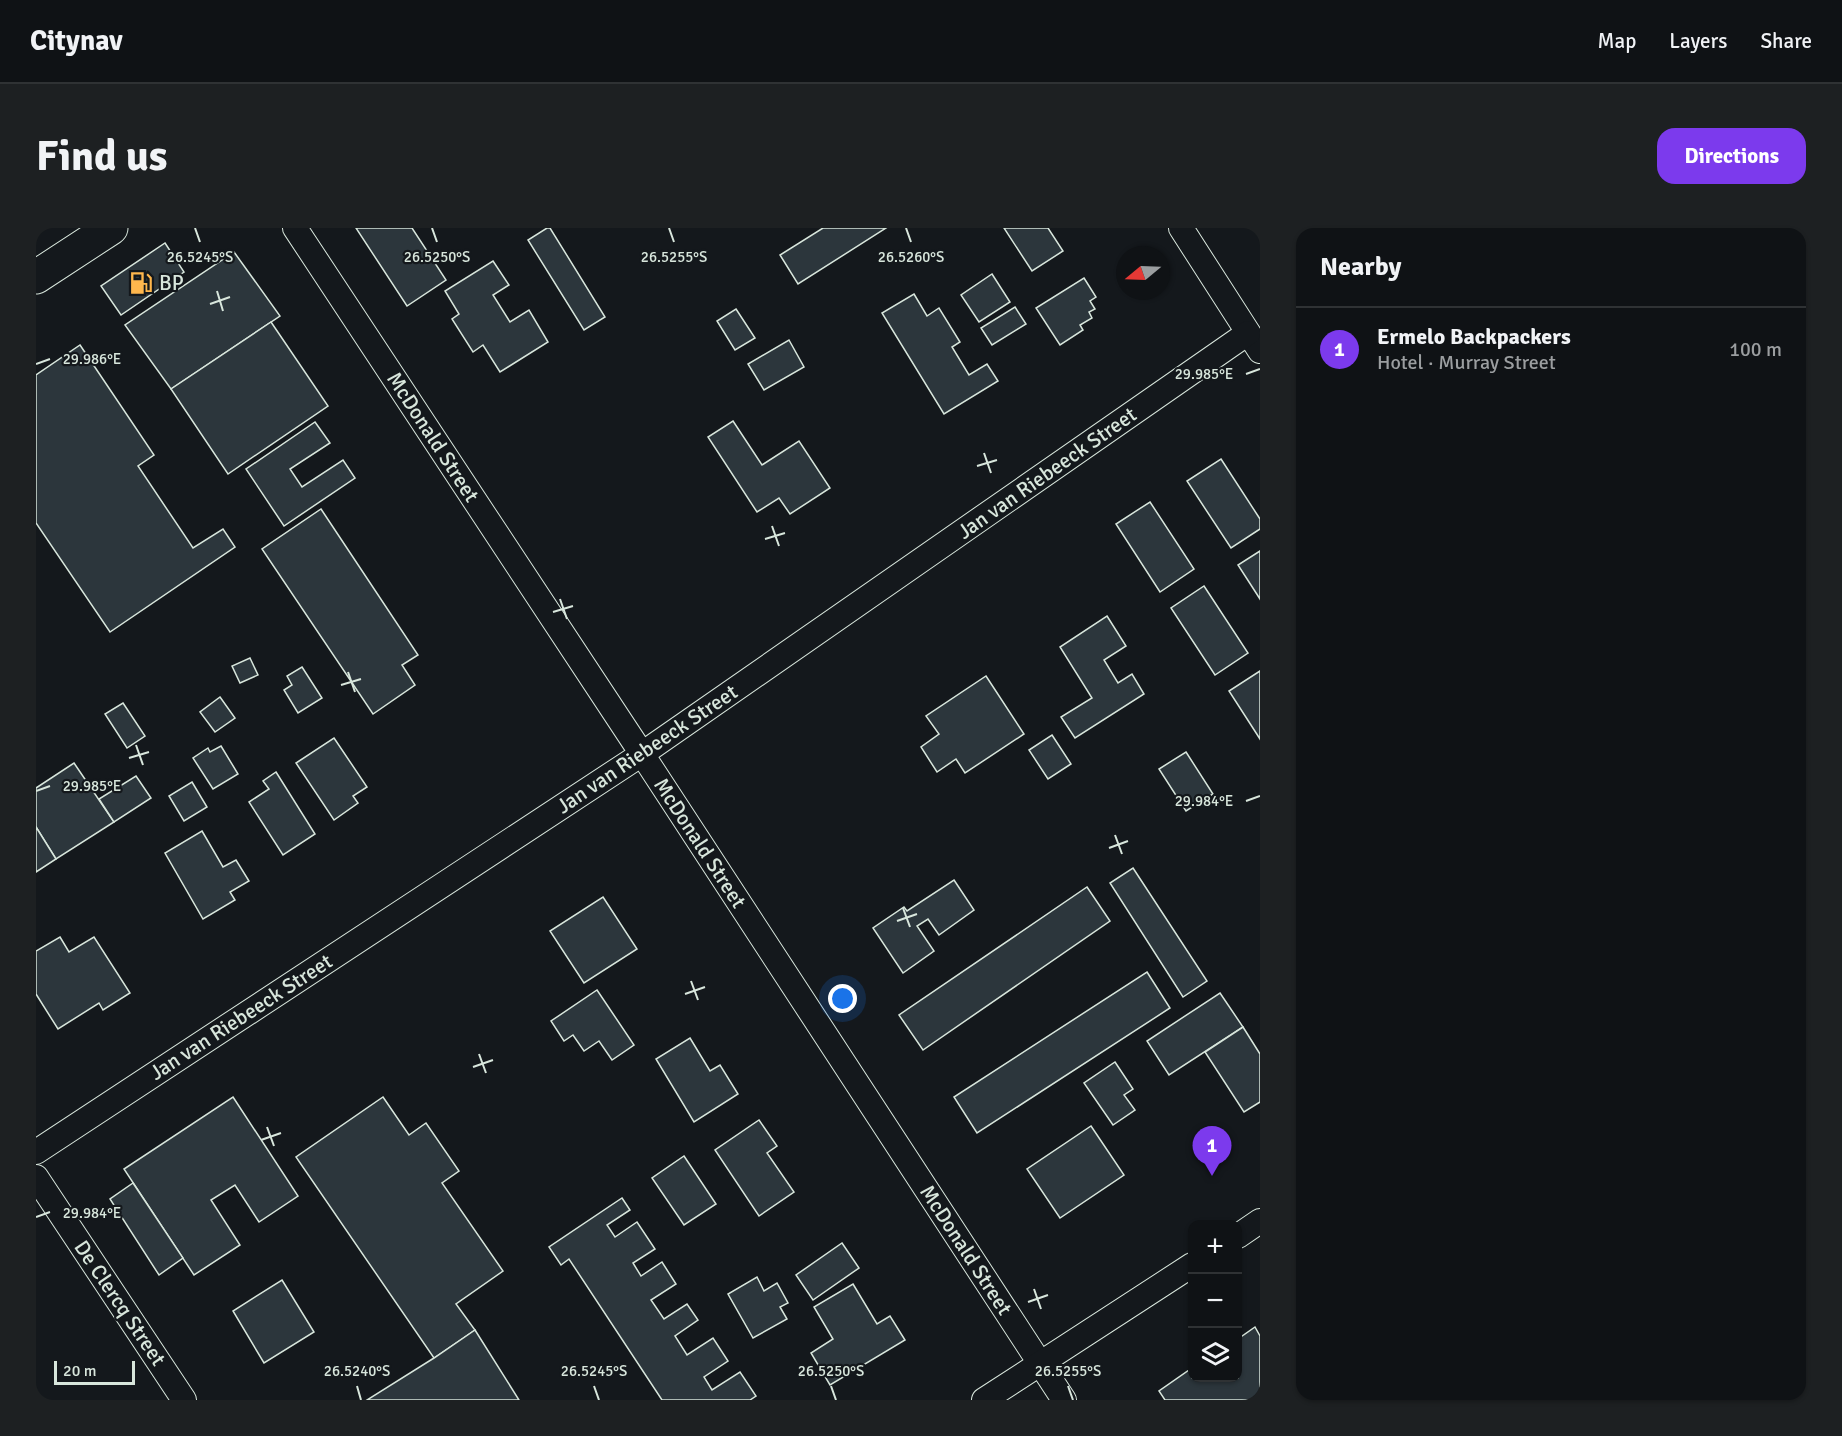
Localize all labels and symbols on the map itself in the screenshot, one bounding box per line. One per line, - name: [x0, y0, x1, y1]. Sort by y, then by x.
- north arrow: [1116, 246, 1170, 300]
- text: 26.5245°S: [167, 248, 233, 266]
- text: 26.5250°S: [404, 248, 470, 266]
- text: 26.5255°S: [641, 248, 707, 266]
- text: 26.5260°S: [878, 248, 944, 266]
- fuel station icon: BP: [128, 270, 154, 296]
- place label: BP: [159, 270, 184, 296]
- text: 29.986°E: [63, 350, 121, 368]
- text: 29.985°E: [1175, 365, 1233, 383]
- street label: McDonald Street: [381, 367, 485, 507]
- street label: Jan van Riebeeck Street: [953, 401, 1141, 545]
- street label: Jan van Riebeeck Street: [552, 679, 742, 819]
- street label: McDonald Street: [648, 773, 752, 913]
- text: 29.985°E: [63, 777, 121, 795]
- text: 29.984°E: [1175, 792, 1233, 810]
- street label: Jan van Riebeeck Street: [145, 948, 337, 1086]
- your location: [828, 984, 857, 1013]
- pin: 1: [1192, 1126, 1232, 1176]
- street label: McDonald Street: [914, 1180, 1018, 1320]
- text: 29.984°E: [63, 1204, 121, 1222]
- street label: De Clercq Street: [69, 1235, 171, 1371]
- scale bar: [54, 1358, 135, 1386]
- text: 26.5240°S: [324, 1362, 390, 1380]
- text: 26.5245°S: [561, 1362, 627, 1380]
- text: 26.5250°S: [798, 1362, 864, 1380]
- text: 26.5255°S: [1035, 1362, 1101, 1380]

